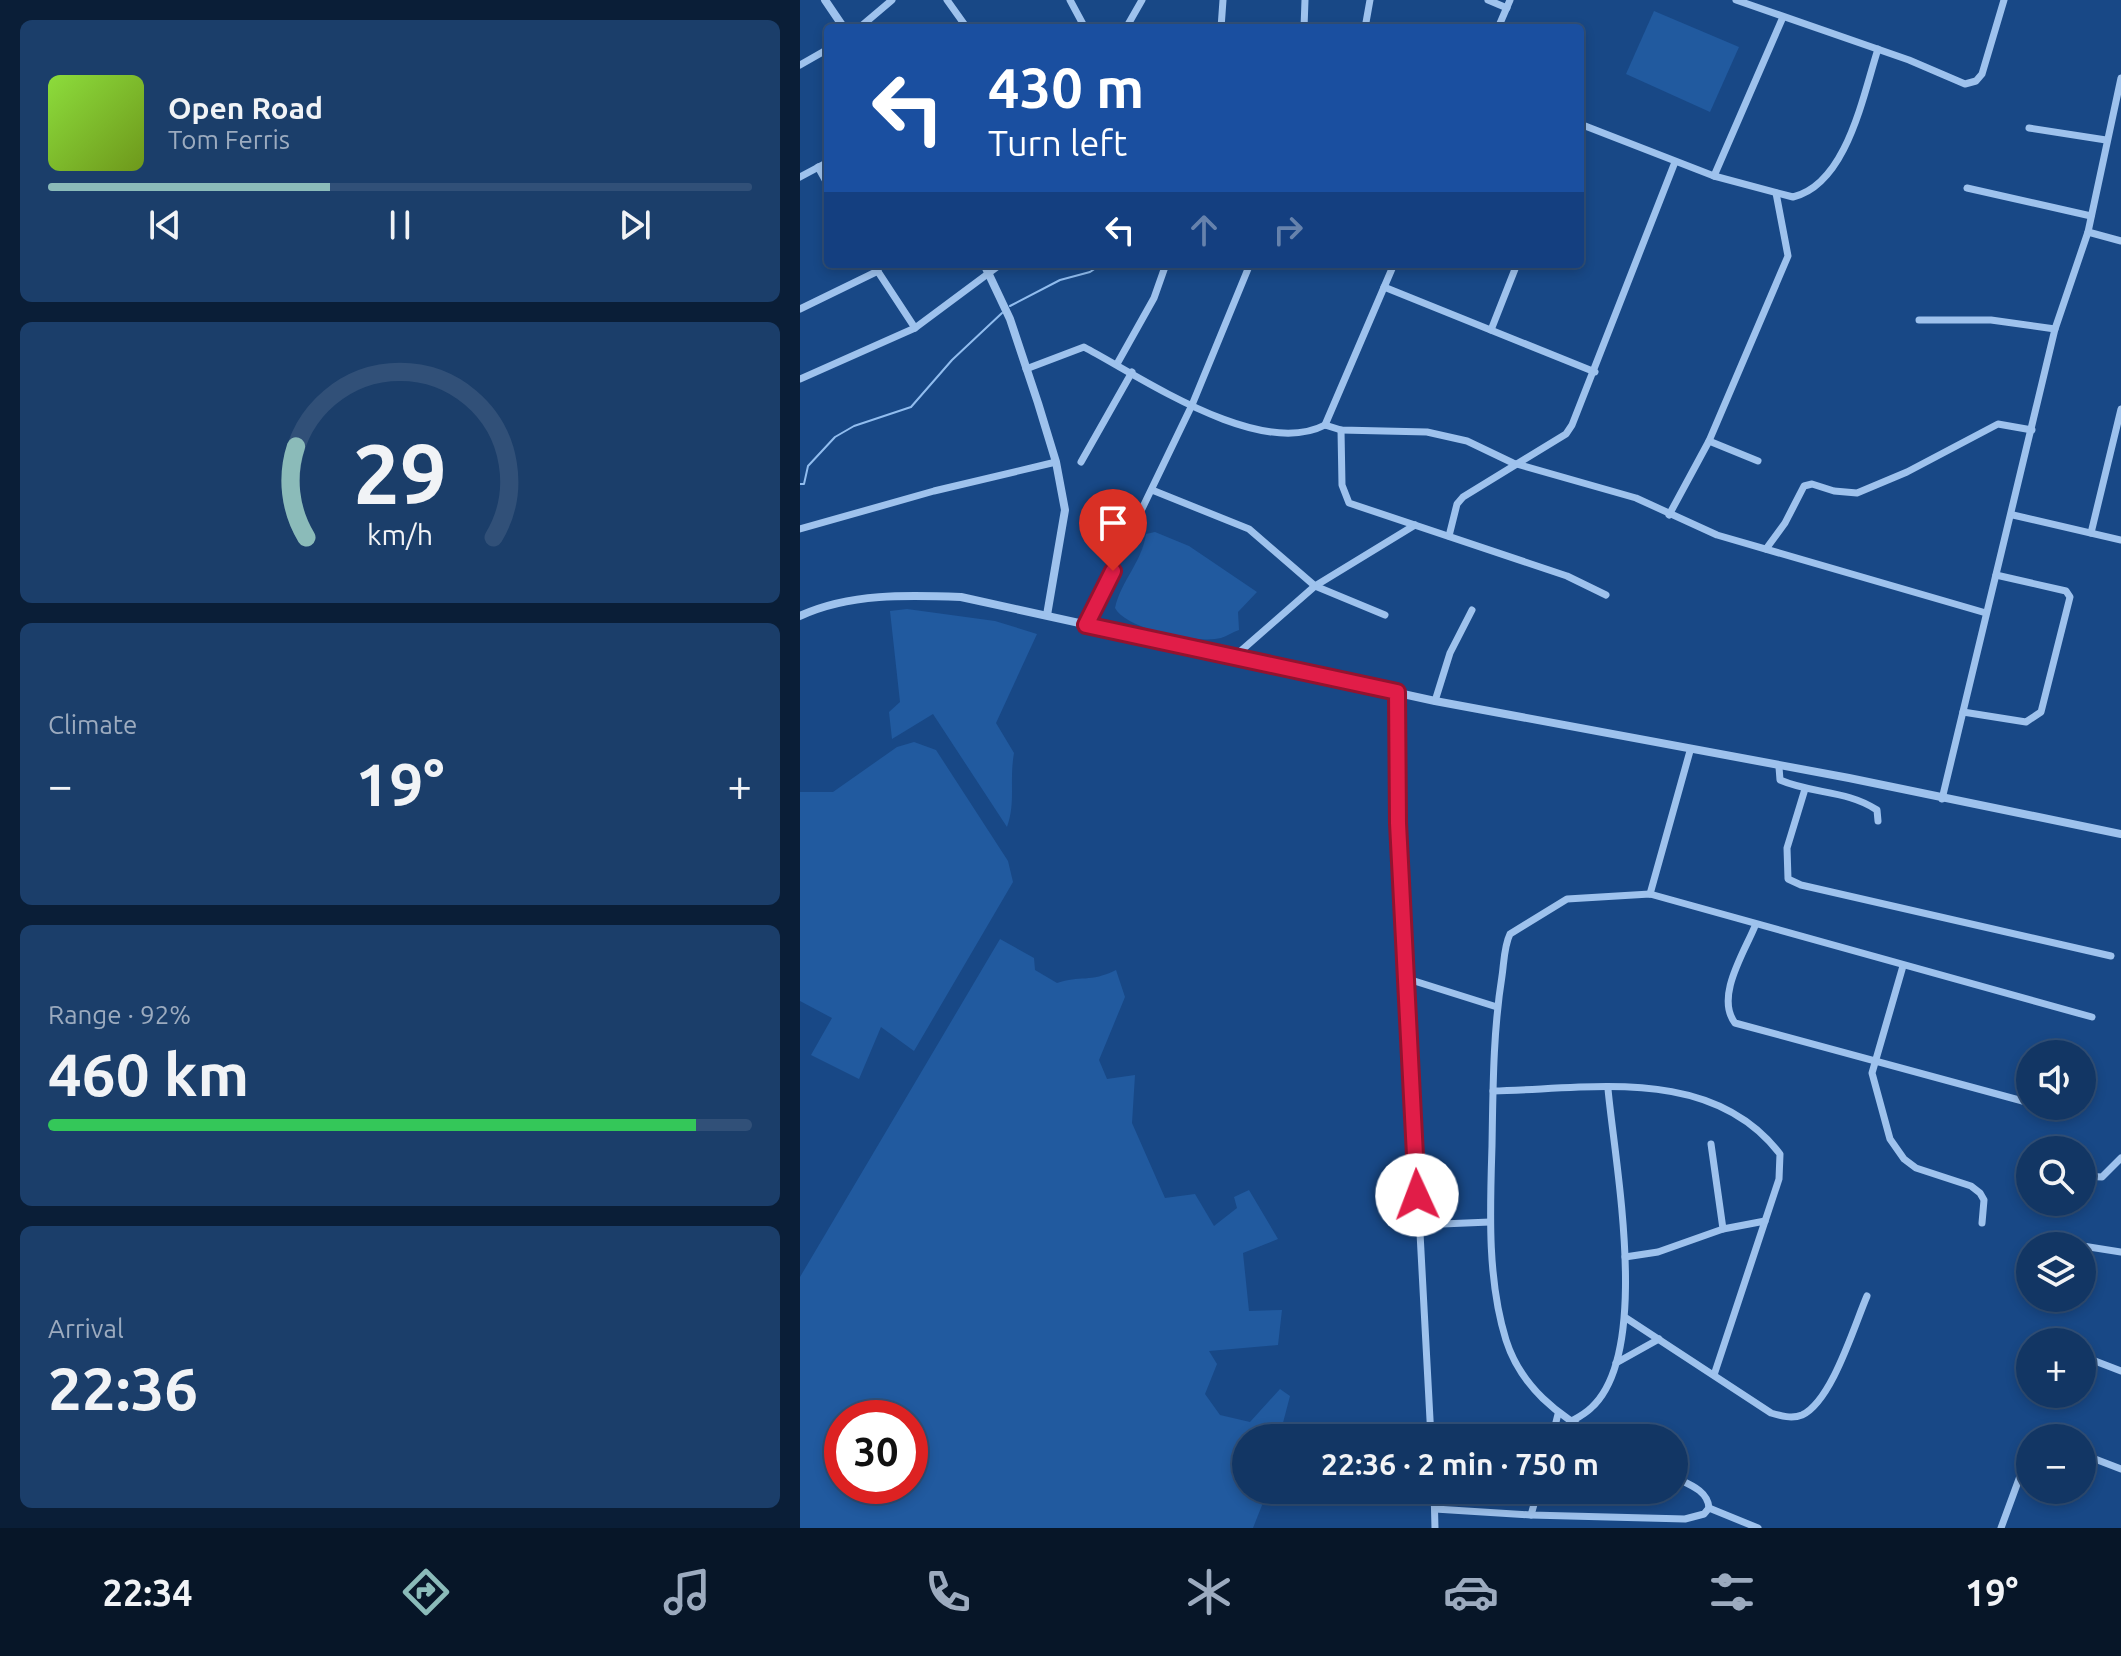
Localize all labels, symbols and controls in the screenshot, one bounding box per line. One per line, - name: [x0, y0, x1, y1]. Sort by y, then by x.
- icon: left: [856, 56, 960, 160]
- text: 430 m: [988, 56, 1144, 119]
- text: Open Road: [168, 91, 323, 125]
- text: Turn left: [988, 122, 1127, 163]
- text: Tom Ferris: [168, 125, 290, 154]
- icon: previous: [143, 203, 187, 247]
- icon: pause: [378, 203, 422, 247]
- icon: next: [613, 203, 657, 247]
- icon: left: [1098, 208, 1142, 252]
- icon: ahead: [1182, 208, 1226, 252]
- icon: right: [1266, 208, 1310, 252]
- text: 29: [353, 426, 447, 520]
- pin: [1079, 489, 1147, 571]
- icon: arrive: [1091, 501, 1135, 545]
- text: km/h: [367, 519, 433, 551]
- text: Climate: [48, 710, 137, 739]
- text: 19°: [356, 750, 444, 817]
- text: −: [48, 760, 73, 809]
- text: +: [727, 760, 752, 809]
- text: Range · 92%: [48, 1000, 191, 1029]
- text: 460 km: [48, 1040, 249, 1107]
- map controls: [2016, 1040, 2096, 1504]
- button: sound: [2016, 1040, 2096, 1120]
- button: search: [2016, 1136, 2096, 1216]
- position arrow: [1375, 1153, 1459, 1237]
- button: layers: [2016, 1232, 2096, 1312]
- text: Arrival: [48, 1314, 124, 1343]
- button: +: [2016, 1328, 2096, 1408]
- text: 22:36: [48, 1354, 198, 1421]
- speed limit sign: 30: [824, 1400, 928, 1504]
- button: −: [2016, 1424, 2096, 1504]
- text: 22:36 · 2 min · 750 m: [1321, 1447, 1599, 1481]
- icon: directions: [398, 1564, 454, 1620]
- icon: music: [659, 1564, 715, 1620]
- icon: phone: [920, 1564, 976, 1620]
- icon: climate: [1181, 1564, 1237, 1620]
- icon: car: [1443, 1564, 1499, 1620]
- icon: filters: [1704, 1564, 1760, 1620]
- text: 22:34: [103, 1572, 193, 1613]
- text: 19°: [1965, 1572, 2018, 1613]

